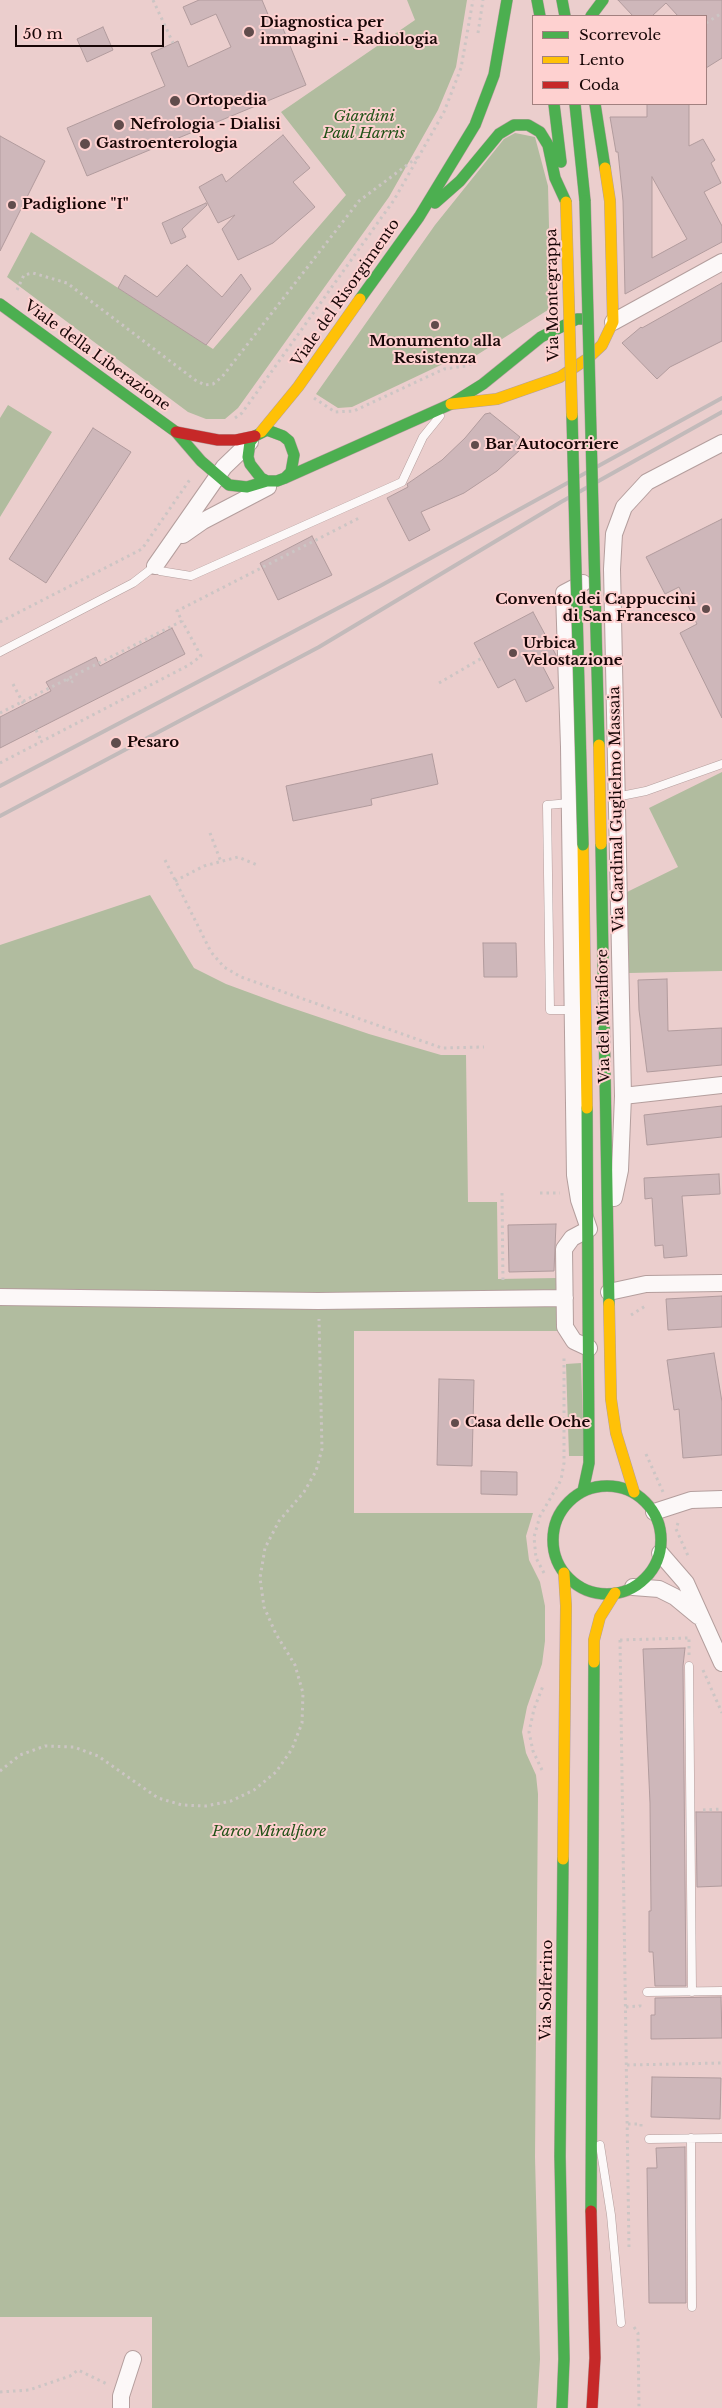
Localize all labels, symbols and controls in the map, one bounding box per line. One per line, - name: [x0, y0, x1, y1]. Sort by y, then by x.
- place label: Diagnostica per immagini - Radiologia: [260, 14, 438, 49]
- scale bar: [18, 15, 166, 47]
- legend: [532, 15, 707, 105]
- text: 50 m: [23, 24, 63, 43]
- marker: Diagnostica per immagini - Radiologia: [242, 25, 256, 39]
- text: Scorrevole: [579, 25, 661, 44]
- text: Lento: [579, 50, 624, 69]
- text: Coda: [579, 75, 619, 94]
- place label: Ortopedia: [186, 92, 267, 110]
- marker: Ortopedia: [168, 94, 182, 108]
- park label: Giardini Paul Harris: [323, 108, 405, 143]
- place label: Nefrologia - Dialisi: [130, 116, 281, 134]
- marker: Nefrologia - Dialisi: [112, 118, 126, 132]
- place label: Gastroenterologia: [96, 135, 238, 153]
- marker: Gastroenterologia: [78, 137, 92, 151]
- place label: Padiglione "I": [22, 196, 129, 214]
- marker: Padiglione "I": [6, 199, 18, 211]
- street label: Viale del Risorgimento: [288, 216, 404, 370]
- street label: Via Montegrappa: [543, 228, 563, 362]
- street label: Viale della Liberazione: [21, 297, 173, 415]
- marker: Monumento alla Resistenza: [429, 319, 441, 331]
- place label: Monumento alla Resistenza: [369, 333, 501, 368]
- place label: Bar Autocorriere: [485, 436, 619, 454]
- marker: Bar Autocorriere: [469, 439, 481, 451]
- place label: Convento dei Cappuccini di San Francesco: [495, 591, 696, 626]
- marker: Convento dei Cappuccini di San Francesco: [700, 603, 712, 615]
- place label: Urbica Velostazione: [523, 635, 623, 670]
- marker: Urbica Velostazione: [507, 647, 519, 659]
- street label: Via Cardinal Guglielmo Massaia: [606, 686, 628, 932]
- place label: Pesaro: [127, 734, 179, 752]
- marker: Pesaro: [109, 736, 123, 750]
- street label: Via del Miralfiore: [594, 949, 614, 1083]
- place label: Casa delle Oche: [465, 1414, 590, 1432]
- marker: Casa delle Oche: [449, 1417, 461, 1429]
- park label: Parco Miralfiore: [212, 1823, 326, 1841]
- street label: Via Solferino: [537, 1939, 557, 2041]

